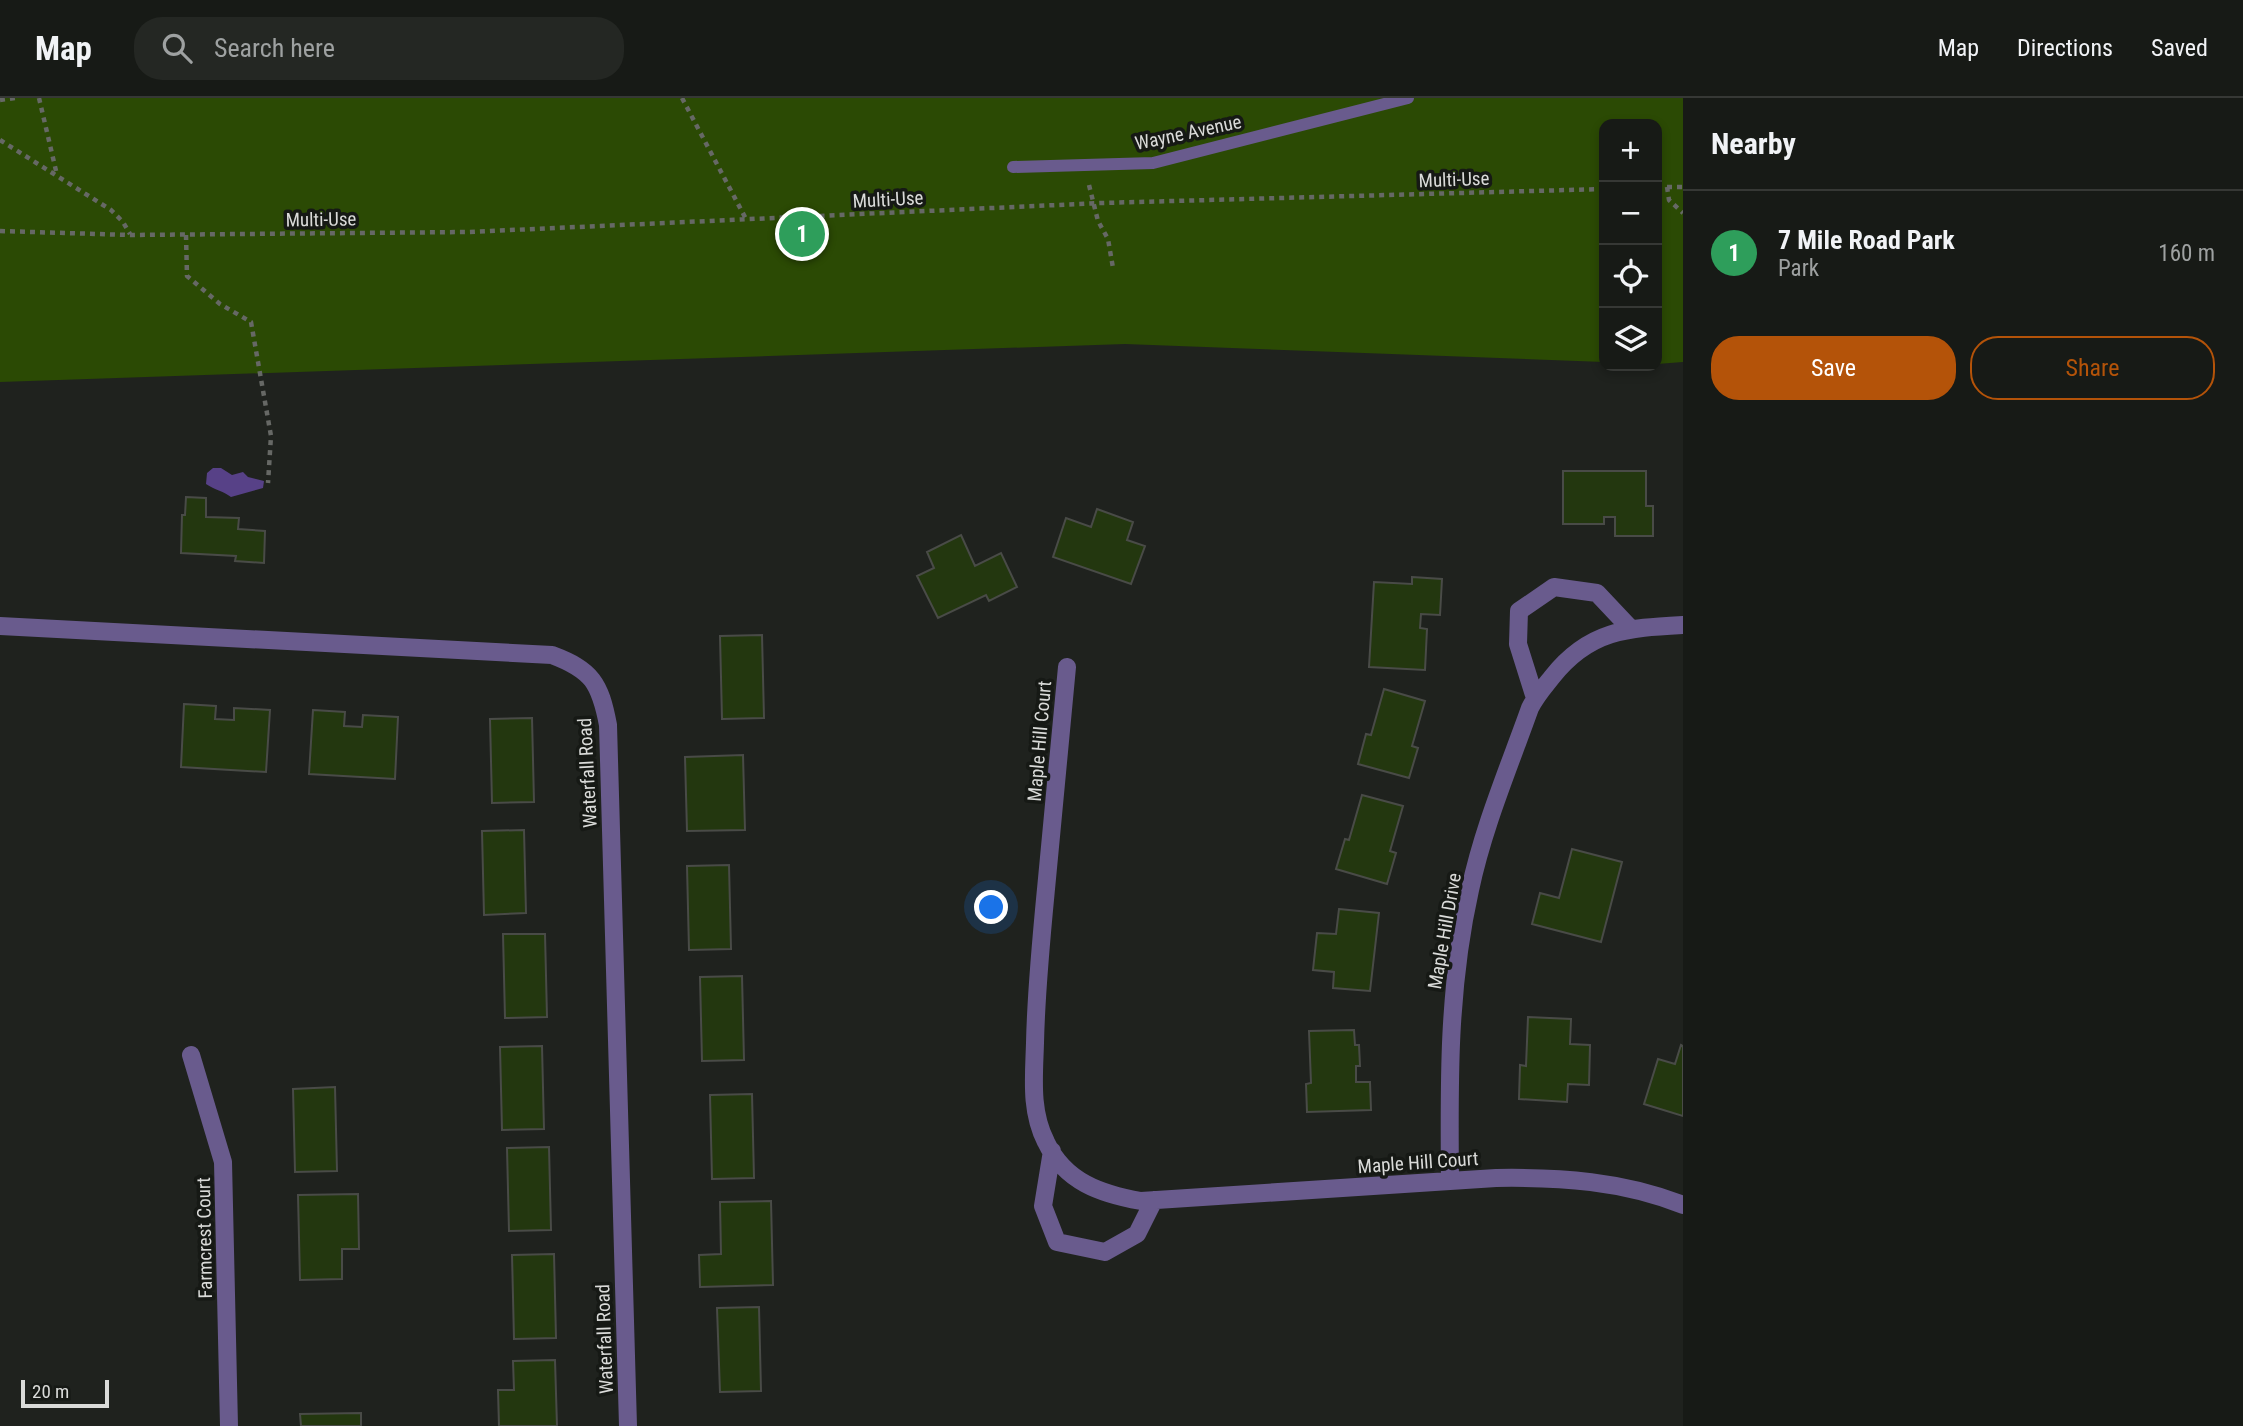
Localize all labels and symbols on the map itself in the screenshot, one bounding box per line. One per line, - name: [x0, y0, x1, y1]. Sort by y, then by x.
- street label: Wayne Avenue: [1133, 110, 1244, 155]
- street label: Multi-Use: [1418, 167, 1490, 192]
- street label: Multi-Use: [852, 186, 924, 213]
- street label: Multi-Use: [285, 207, 357, 232]
- pin: 1: [779, 208, 825, 260]
- street label: Maple Hill Court: [1023, 680, 1056, 802]
- street label: Waterfall Road: [573, 717, 602, 829]
- street label: Maple Hill Drive: [1423, 871, 1466, 991]
- your location: [974, 890, 1008, 924]
- street label: Maple Hill Court: [1357, 1147, 1479, 1178]
- street label: Farmcrest Court: [192, 1177, 217, 1299]
- street label: Waterfall Road: [591, 1284, 618, 1394]
- scale bar: [21, 1377, 108, 1409]

